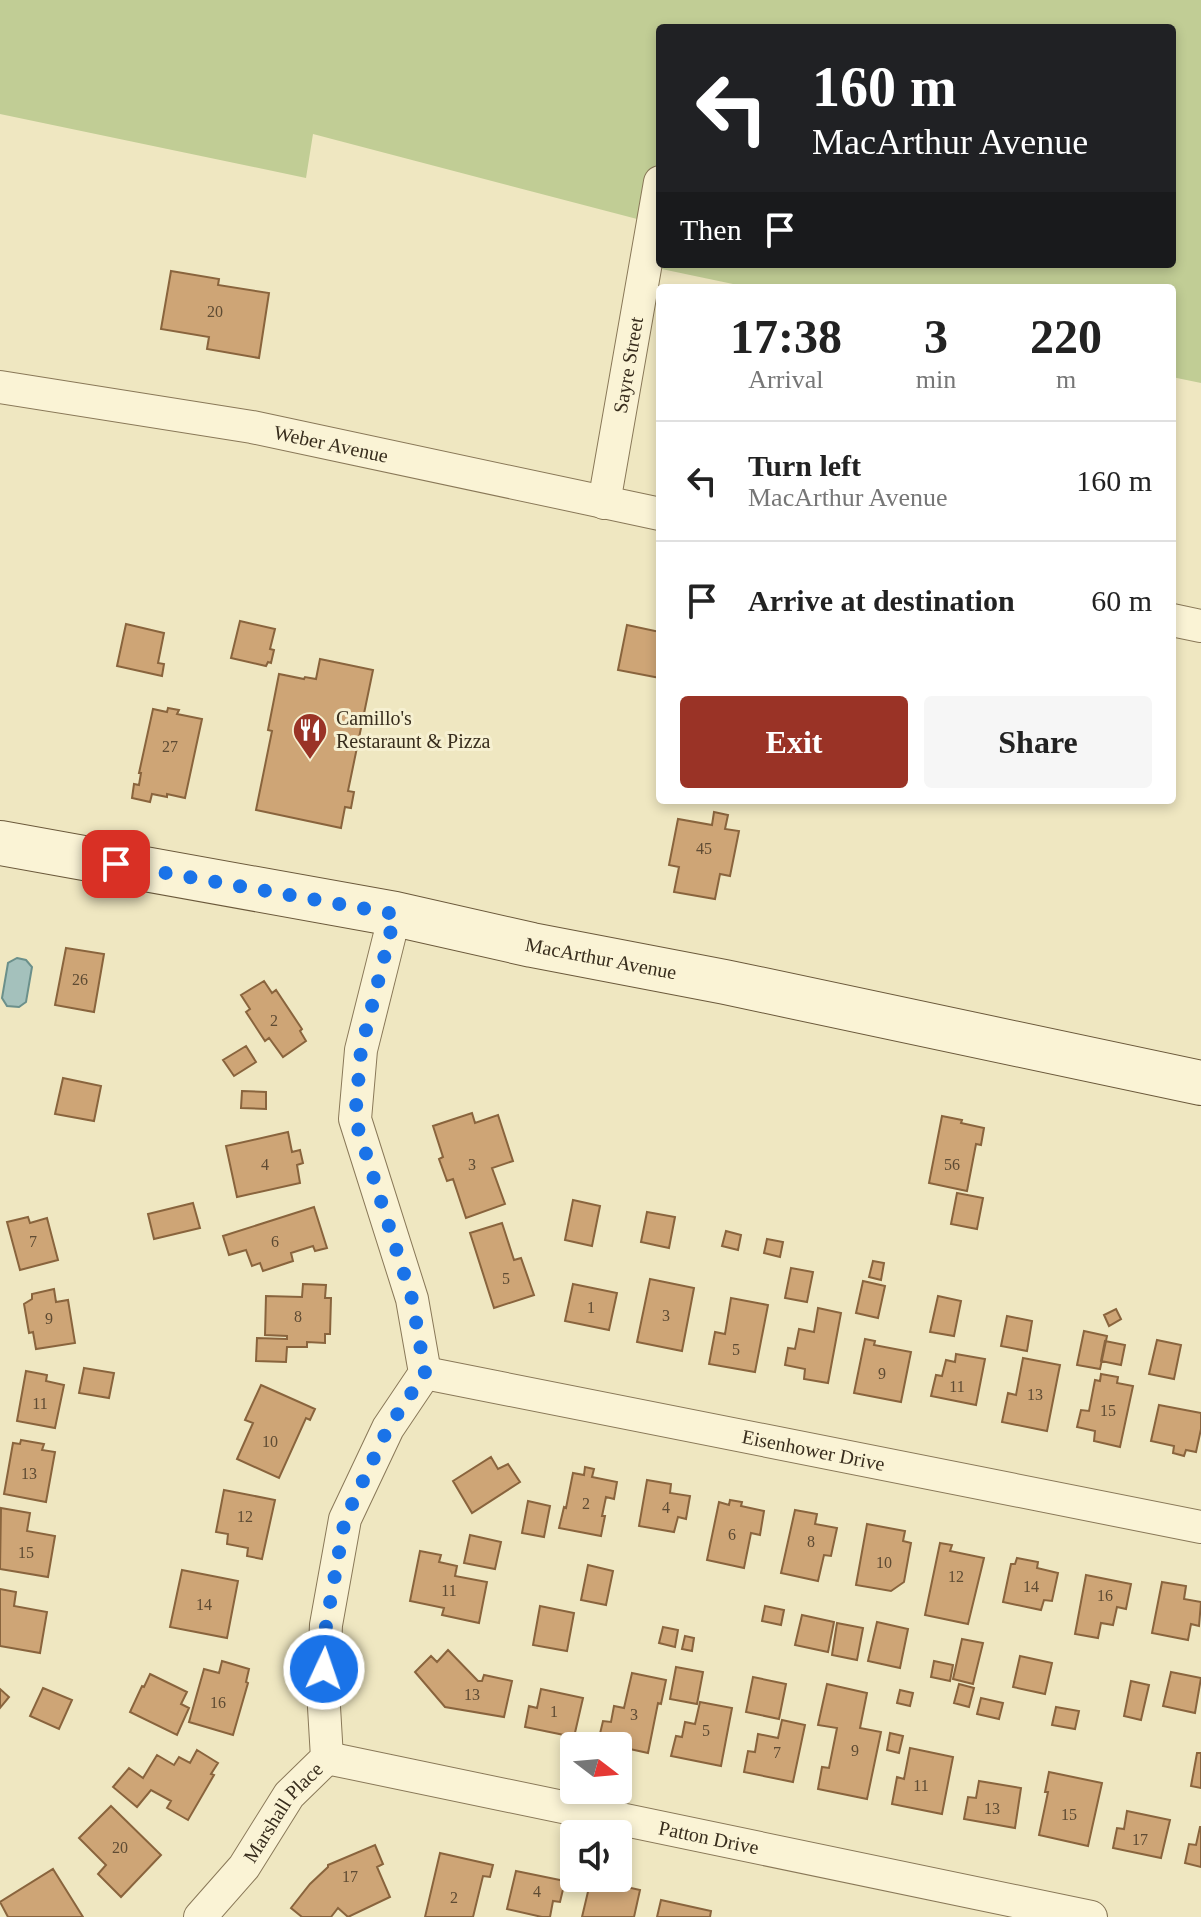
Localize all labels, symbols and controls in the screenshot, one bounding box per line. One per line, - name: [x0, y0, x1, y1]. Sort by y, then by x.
- icon: left: [680, 56, 784, 160]
- text: 160 m: [812, 56, 957, 118]
- text: MacArthur Avenue: [812, 122, 1088, 162]
- icon: arrive: [758, 208, 802, 252]
- text: Then: [680, 213, 742, 246]
- house number: 20: [207, 303, 223, 320]
- text: 17:38: [730, 310, 842, 363]
- text: 3: [924, 310, 948, 363]
- text: 220: [1030, 310, 1102, 363]
- street label: Sayre Street: [609, 315, 647, 415]
- text: Arrival: [748, 365, 823, 394]
- text: min: [916, 365, 956, 394]
- text: m: [1056, 365, 1076, 394]
- street label: Weber Avenue: [272, 421, 390, 467]
- text: Turn left: [748, 449, 861, 482]
- icon: left: [680, 459, 724, 503]
- text: 160 m: [1076, 464, 1152, 497]
- text: MacArthur Avenue: [748, 483, 948, 512]
- icon: arrive: [680, 579, 724, 623]
- text: Arrive at destination: [748, 584, 1015, 617]
- text: 60 m: [1091, 584, 1152, 617]
- button: Exit: [680, 696, 908, 788]
- button: Share: [924, 696, 1152, 788]
- place label: Camillo's Restaraunt & Pizza: [336, 707, 491, 752]
- restaurant icon: Camillo's Restaraunt & Pizza: [291, 711, 329, 761]
- house number: 27: [162, 738, 178, 755]
- pin: [82, 830, 150, 898]
- house number: 45: [696, 840, 712, 857]
- icon: arrive: [94, 842, 138, 886]
- street label: MacArthur Avenue: [523, 933, 679, 984]
- house number: 26: [72, 971, 88, 988]
- house number: 2: [270, 1012, 278, 1029]
- house number: 4: [261, 1156, 269, 1173]
- house number: 3: [468, 1156, 476, 1173]
- house number: 56: [944, 1156, 960, 1173]
- house number: 7: [29, 1233, 37, 1250]
- house number: 6: [271, 1233, 279, 1250]
- house number: 5: [502, 1270, 510, 1287]
- house number: 1: [587, 1299, 595, 1316]
- house number: 3: [662, 1307, 670, 1324]
- house number: 8: [294, 1308, 302, 1325]
- house number: 9: [45, 1310, 53, 1327]
- house number: 5: [732, 1341, 740, 1358]
- house number: 9: [878, 1365, 886, 1382]
- house number: 11: [949, 1378, 965, 1395]
- house number: 13: [1027, 1386, 1043, 1403]
- house number: 11: [32, 1395, 48, 1412]
- house number: 15: [1100, 1402, 1116, 1419]
- street label: Eisenhower Drive: [740, 1425, 887, 1475]
- house number: 10: [262, 1433, 278, 1450]
- house number: 13: [21, 1465, 37, 1482]
- house number: 2: [582, 1495, 590, 1512]
- house number: 4: [662, 1499, 670, 1516]
- house number: 12: [237, 1508, 253, 1525]
- house number: 6: [728, 1526, 736, 1543]
- house number: 8: [807, 1533, 815, 1550]
- house number: 15: [18, 1544, 34, 1561]
- house number: 10: [876, 1554, 892, 1571]
- house number: 12: [948, 1568, 964, 1585]
- house number: 14: [1023, 1578, 1039, 1595]
- house number: 11: [441, 1582, 457, 1599]
- house number: 16: [1097, 1587, 1113, 1604]
- house number: 14: [196, 1596, 212, 1613]
- position arrow: [282, 1627, 366, 1711]
- house number: 13: [464, 1686, 480, 1703]
- house number: 16: [210, 1694, 226, 1711]
- house number: 1: [550, 1703, 558, 1720]
- house number: 3: [630, 1706, 638, 1723]
- house number: 5: [702, 1722, 710, 1739]
- north arrow: [560, 1732, 632, 1804]
- map controls: [560, 1732, 632, 1892]
- house number: 9: [851, 1742, 859, 1759]
- house number: 7: [773, 1744, 781, 1761]
- street label: Marshall Place: [239, 1758, 327, 1866]
- house number: 11: [913, 1777, 929, 1794]
- house number: 13: [984, 1800, 1000, 1817]
- house number: 15: [1061, 1806, 1077, 1823]
- street label: Patton Drive: [657, 1816, 761, 1859]
- button: sound: [560, 1820, 632, 1892]
- house number: 17: [1132, 1831, 1148, 1848]
- house number: 20: [112, 1839, 128, 1856]
- house number: 17: [342, 1868, 358, 1885]
- house number: 4: [533, 1883, 541, 1900]
- house number: 2: [450, 1889, 458, 1906]

